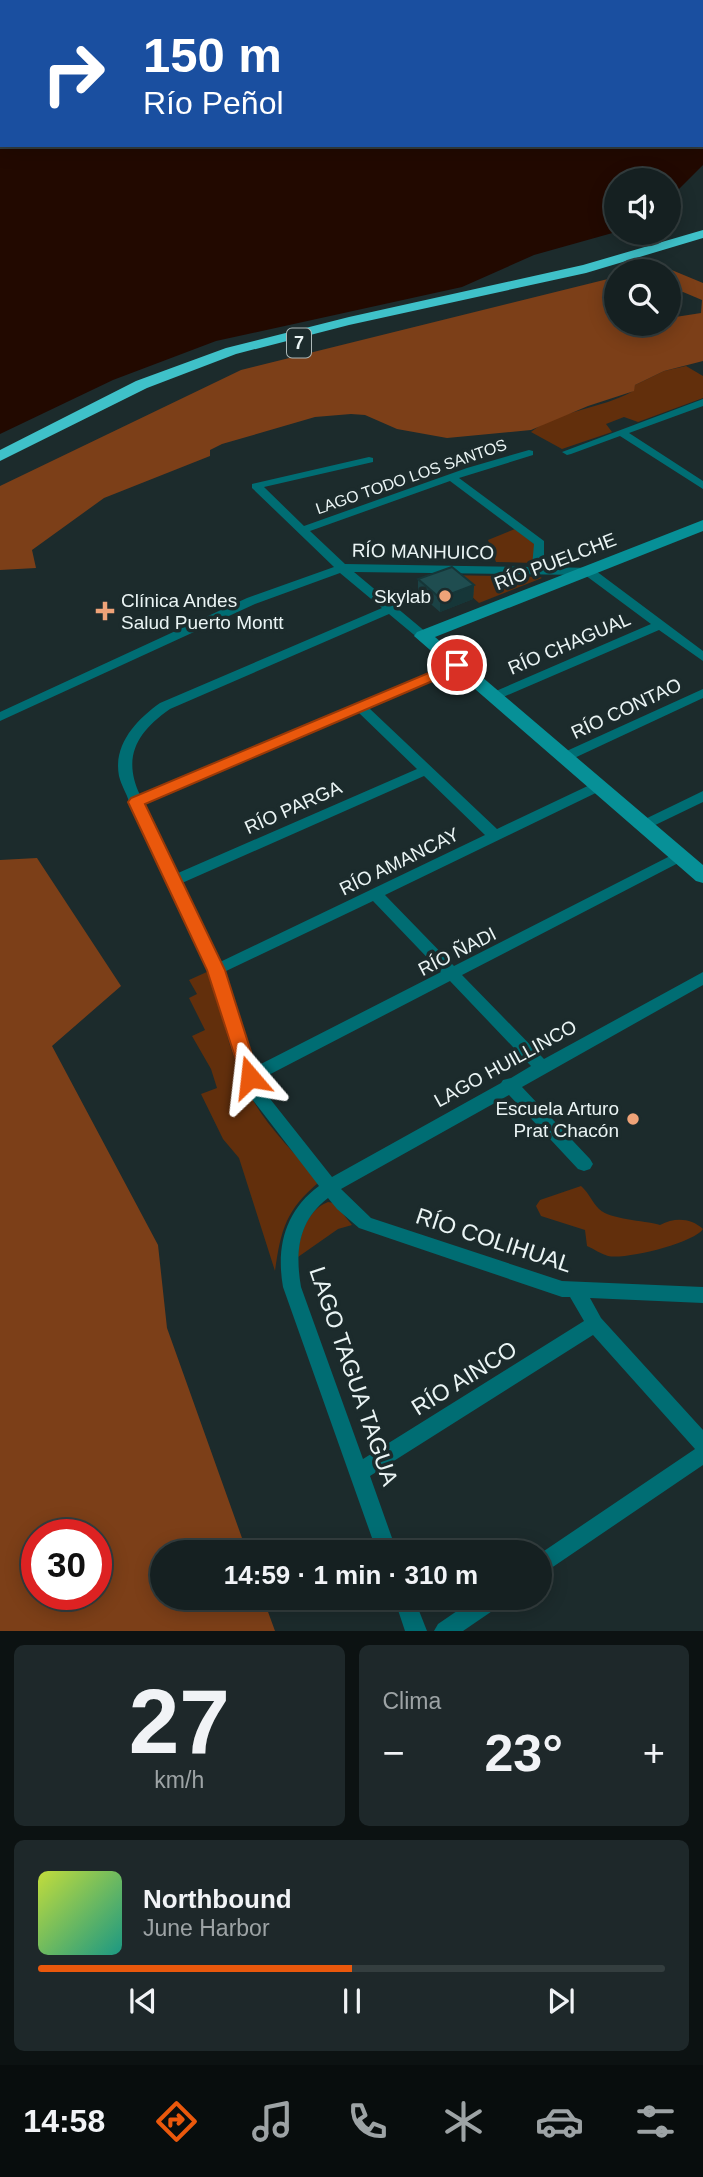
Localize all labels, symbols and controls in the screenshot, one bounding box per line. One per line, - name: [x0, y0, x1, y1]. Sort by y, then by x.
- icon: right: [28, 28, 119, 119]
- text: 150 m: [143, 28, 282, 82]
- text: Río Peñol: [143, 85, 284, 121]
- map controls: [604, 168, 681, 336]
- button: sound: [604, 168, 681, 245]
- button: search: [604, 259, 681, 336]
- road number: 7: [287, 328, 311, 358]
- street label: LAGO TODO LOS SANTOS: [313, 436, 509, 517]
- street label: RÍO PUELCHE: [491, 529, 619, 594]
- street label: RÍO MANHUICO: [352, 540, 494, 563]
- place label: Skylab: [374, 586, 431, 607]
- marker: Skylab: [437, 588, 453, 604]
- place label: Clínica Andes Salud Puerto Montt: [121, 590, 284, 633]
- marker: Clínica Andes Salud Puerto Montt: [95, 601, 115, 621]
- street label: RÍO CHAGUAL: [505, 608, 634, 679]
- pin: [427, 635, 487, 695]
- icon: arrive: [438, 646, 476, 684]
- street label: RÍO CONTAO: [568, 674, 685, 743]
- street label: RÍO PARGA: [241, 777, 345, 838]
- street label: RÍO AMANCAY: [336, 823, 463, 900]
- street label: RÍO ÑADI: [415, 923, 500, 980]
- street label: LAGO HUILLINCO: [430, 1016, 580, 1111]
- position arrow: [213, 1040, 287, 1114]
- place label: Escuela Arturo Prat Chacón: [495, 1098, 619, 1141]
- marker: Escuela Arturo Prat Chacón: [625, 1111, 641, 1127]
- street label: RÍO COLIHUAL: [413, 1203, 575, 1278]
- street label: LAGO TAGUA TAGUA: [304, 1263, 404, 1489]
- street label: RÍO AINCO: [407, 1335, 521, 1421]
- speed limit sign: 30: [21, 1519, 112, 1610]
- text: 14:59 · 1 min · 310 m: [224, 1560, 478, 1590]
- text: 27: [129, 1671, 230, 1772]
- text: Clima: [383, 1688, 441, 1714]
- text: 23°: [484, 1724, 563, 1782]
- text: −: [383, 1732, 405, 1774]
- text: +: [643, 1732, 665, 1774]
- text: km/h: [154, 1767, 204, 1793]
- text: Northbound: [143, 1884, 292, 1914]
- text: June Harbor: [143, 1915, 270, 1941]
- icon: previous: [124, 1982, 162, 2020]
- icon: pause: [333, 1982, 371, 2020]
- icon: next: [542, 1982, 580, 2020]
- icon: directions: [152, 2097, 201, 2146]
- icon: music: [248, 2097, 297, 2146]
- icon: phone: [343, 2097, 392, 2146]
- icon: climate: [439, 2097, 488, 2146]
- icon: car: [535, 2097, 584, 2146]
- icon: filters: [631, 2097, 680, 2146]
- text: 14:58: [23, 2103, 105, 2139]

